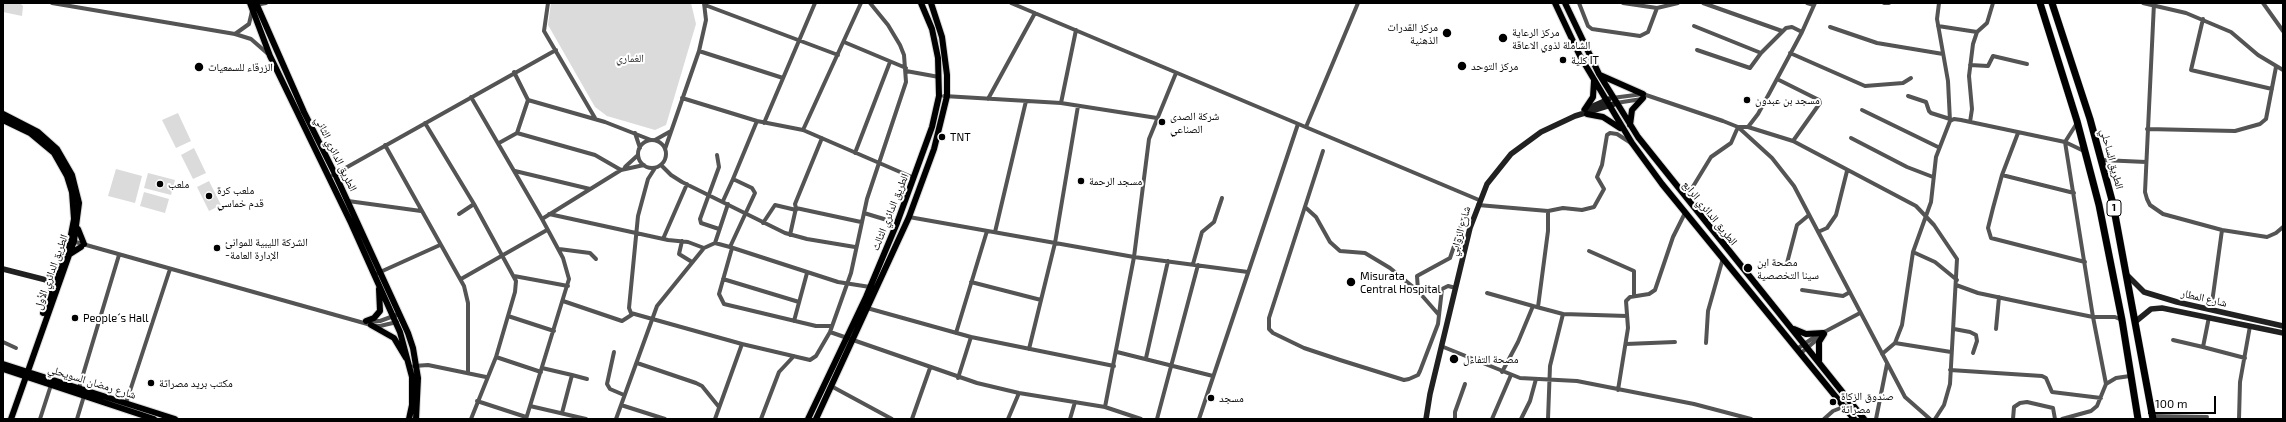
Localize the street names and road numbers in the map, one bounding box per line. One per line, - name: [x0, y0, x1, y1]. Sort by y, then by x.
- street label: الطريق الدائري الثاني: [312, 115, 360, 193]
- street label: الطريق الساحلي: [2098, 127, 2126, 191]
- street label: الطريق الدائري الثالث: [869, 171, 911, 253]
- street label: الطريق الدائري الرابع: [1680, 178, 1740, 248]
- road number: 1: [2107, 200, 2121, 216]
- street label: شارع الزوابي: [1447, 205, 1473, 257]
- street label: الطريق الدائري الأول: [31, 233, 71, 311]
- street label: شارع المطار: [2180, 286, 2228, 310]
- street label: شارع رمضان السويحلي: [46, 362, 138, 402]

